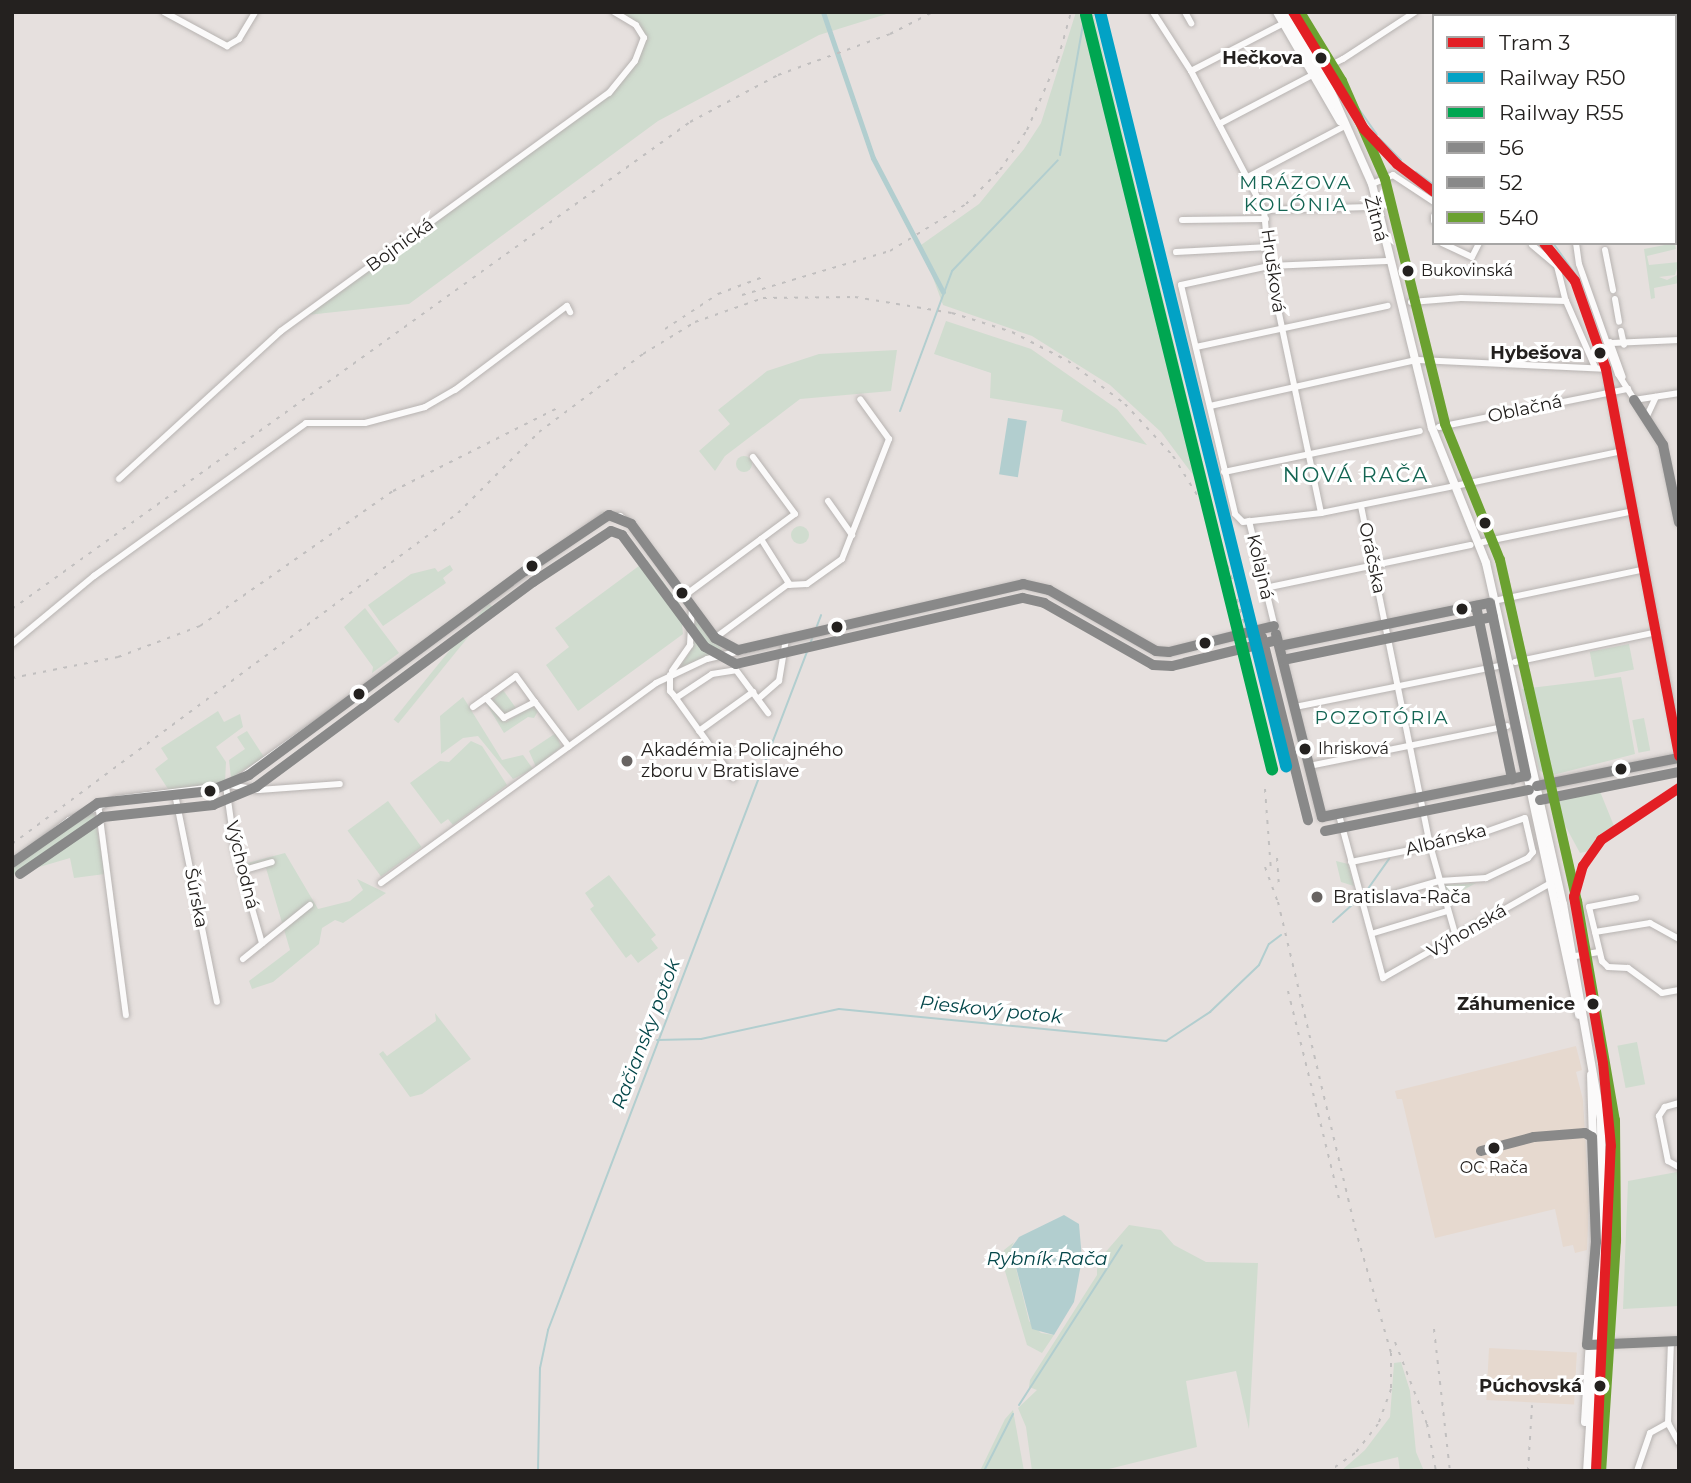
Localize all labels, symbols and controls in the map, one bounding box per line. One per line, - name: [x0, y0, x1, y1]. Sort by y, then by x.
- legend: [1432, 14, 1677, 245]
- text: Tram 3: [1499, 30, 1570, 55]
- marker: Hečkova: [1309, 46, 1333, 70]
- place label: Hečkova: [1222, 47, 1303, 69]
- text: Railway R50: [1499, 65, 1626, 90]
- text: Railway R55: [1499, 100, 1624, 125]
- text: 56: [1499, 135, 1524, 160]
- text: 52: [1499, 170, 1523, 195]
- district label: MRÁZOVA KOLÓNIA: [1240, 172, 1352, 216]
- street label: Žitná: [1360, 194, 1392, 244]
- text: 540: [1499, 205, 1539, 230]
- street label: Bojnická: [362, 213, 438, 277]
- street label: Hrušková: [1256, 228, 1290, 314]
- place label: Bukovinská: [1421, 261, 1513, 281]
- marker: Bukovinská: [1401, 264, 1415, 278]
- marker: Hybešova: [1588, 341, 1612, 365]
- place label: Hybešova: [1490, 342, 1582, 364]
- street label: Oblačná: [1486, 391, 1564, 427]
- district label: NOVÁ RAČA: [1284, 462, 1428, 488]
- unlabelled marker: [1478, 516, 1492, 530]
- street label: Oráčska: [1354, 520, 1390, 596]
- street label: Koľajná: [1242, 532, 1278, 602]
- unlabelled marker: [525, 559, 539, 573]
- unlabelled marker: [675, 586, 689, 600]
- unlabelled marker: [1455, 602, 1469, 616]
- unlabelled marker: [830, 620, 844, 634]
- unlabelled marker: [1198, 636, 1212, 650]
- unlabelled marker: [352, 687, 366, 701]
- district label: POZOTÓRIA: [1316, 707, 1448, 729]
- place label: Ihrisková: [1318, 739, 1389, 759]
- place label: Akadémia Policajného zboru v Bratislave: [641, 740, 843, 782]
- marker: Ihrisková: [1298, 742, 1312, 756]
- marker: Akadémia Policajného zboru v Bratislave: [619, 753, 635, 769]
- unlabelled marker: [1614, 762, 1628, 776]
- unlabelled marker: [203, 784, 217, 798]
- street label: Východná: [221, 818, 263, 912]
- street label: Albánska: [1403, 820, 1489, 860]
- street label: Šúrska: [180, 866, 212, 930]
- place label: Bratislava-Rača: [1333, 886, 1471, 908]
- marker: Bratislava-Rača: [1307, 887, 1327, 907]
- street label: Výhonská: [1424, 900, 1510, 962]
- water label: Račiansky potok: [607, 956, 685, 1112]
- water label: Pieskový potok: [919, 991, 1063, 1029]
- marker: Záhumenice: [1581, 992, 1605, 1016]
- place label: Záhumenice: [1457, 993, 1575, 1015]
- marker: OC Rača: [1487, 1141, 1501, 1155]
- place label: OC Rača: [1460, 1158, 1528, 1178]
- water label: Rybník Rača: [986, 1248, 1108, 1270]
- marker: Púchovská: [1588, 1374, 1612, 1398]
- place label: Púchovská: [1479, 1375, 1582, 1397]

